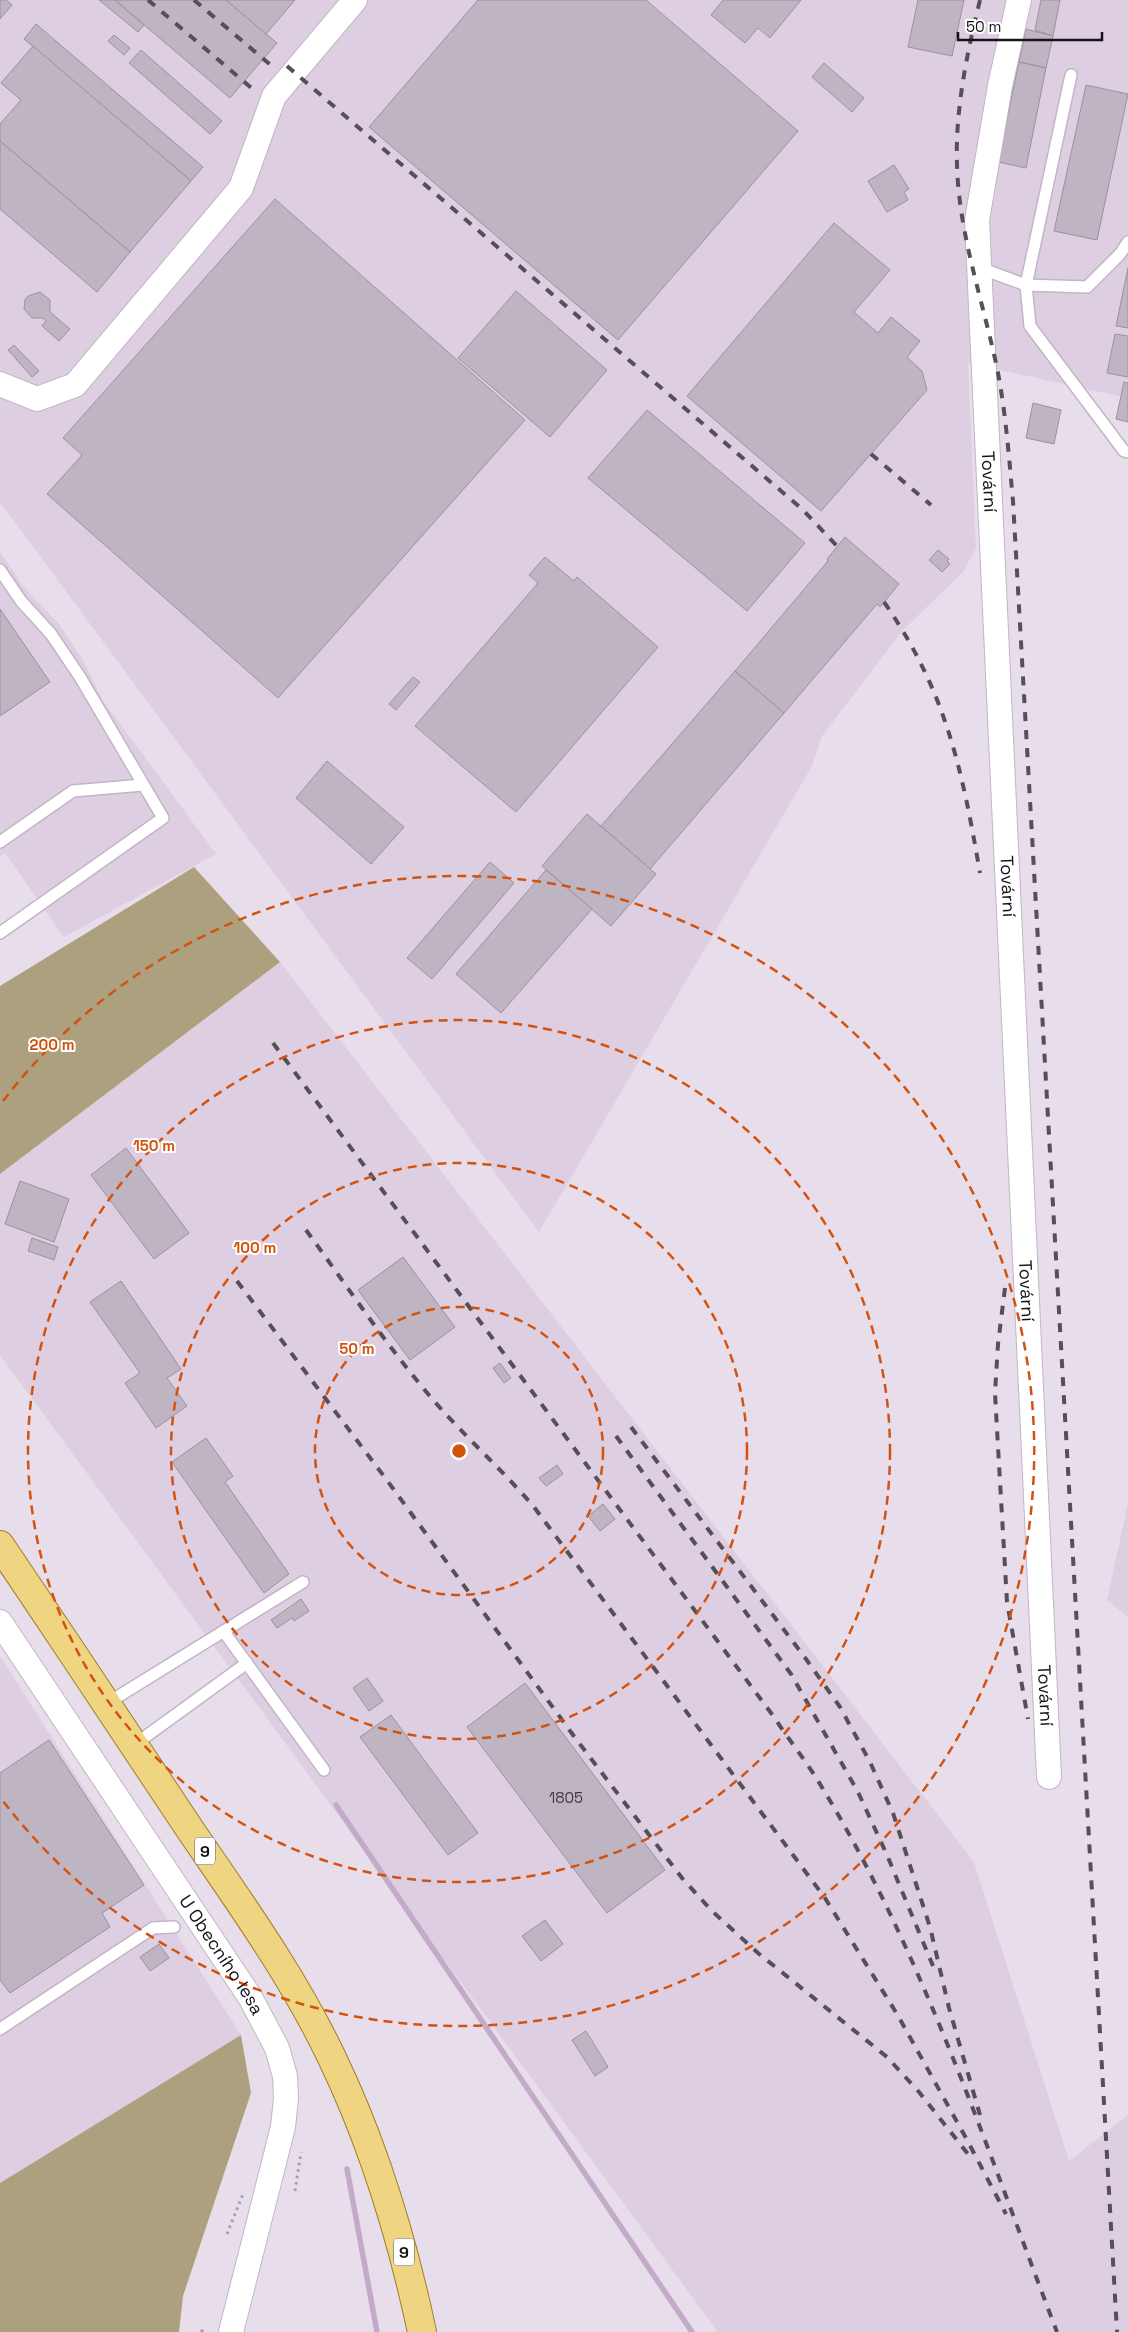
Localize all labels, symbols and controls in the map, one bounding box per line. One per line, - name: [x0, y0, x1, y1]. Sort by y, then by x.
- scale bar: [958, 10, 1102, 42]
- text: 50 m: [966, 17, 1001, 36]
- street label: Tovární: [977, 450, 1003, 514]
- street label: Tovární: [995, 855, 1021, 918]
- text: 200 m: [30, 1035, 74, 1054]
- text: 150 m: [133, 1136, 175, 1155]
- text: 100 m: [234, 1238, 276, 1257]
- street label: Tovární: [1014, 1259, 1040, 1323]
- text: 50 m: [339, 1339, 375, 1358]
- centre of rings: [450, 1442, 468, 1460]
- street label: Tovární: [1033, 1664, 1059, 1727]
- house number: 1805: [549, 1788, 583, 1807]
- road number: 9: [195, 1838, 215, 1864]
- street label: U Obecního lesa: [174, 1890, 269, 2019]
- road number: 9: [394, 2238, 414, 2266]

